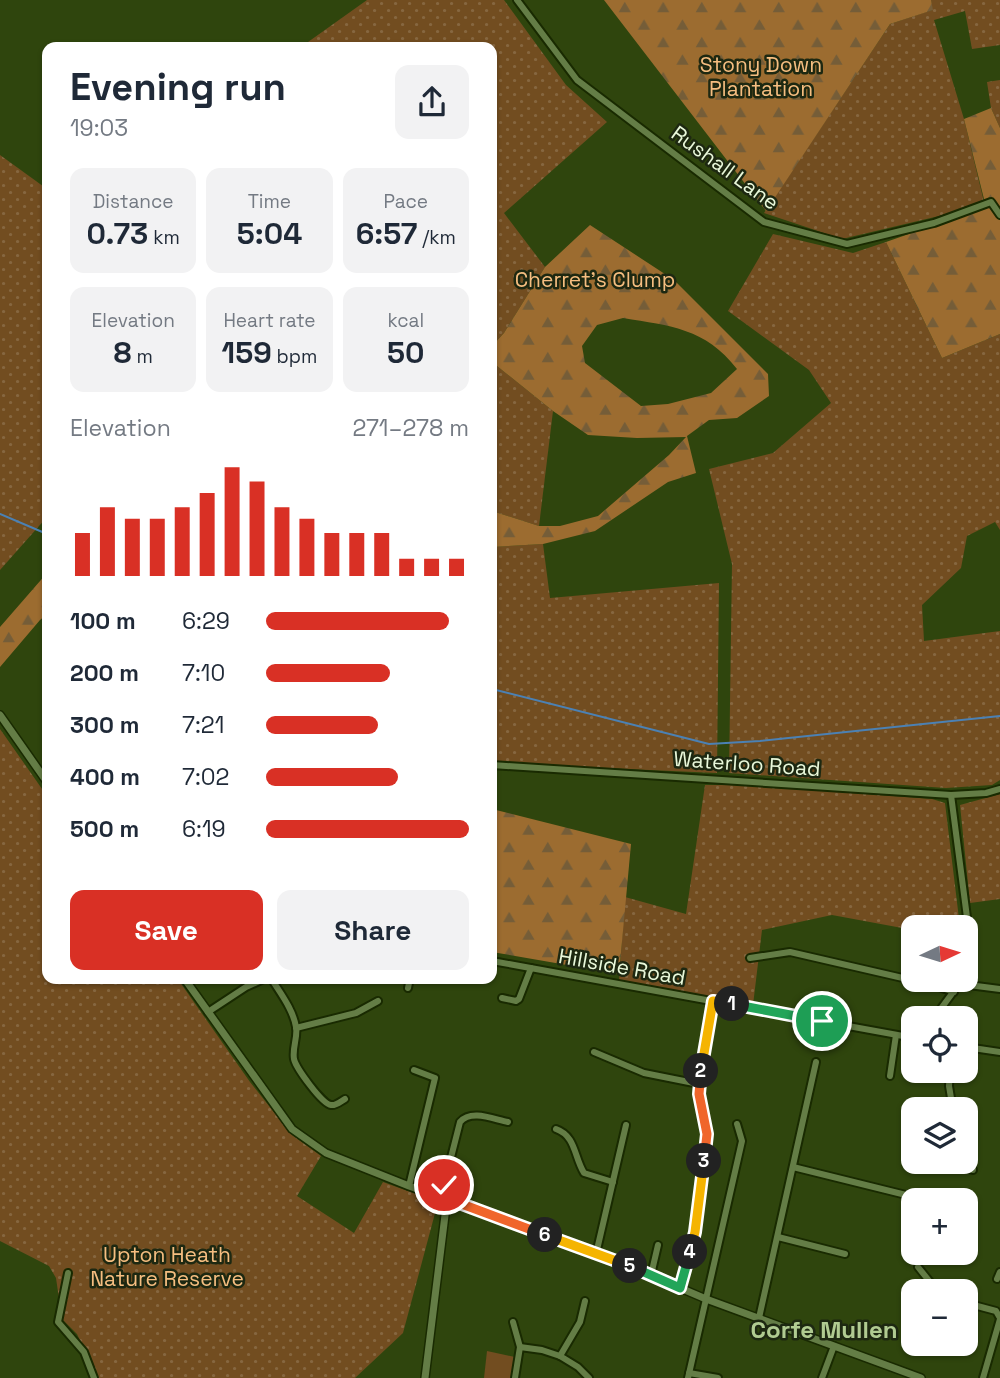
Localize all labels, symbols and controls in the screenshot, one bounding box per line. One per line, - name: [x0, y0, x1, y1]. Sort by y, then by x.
- park label: Stony Down Plantation: [700, 51, 822, 102]
- text: Evening run: [70, 63, 286, 111]
- button: share: [395, 65, 469, 139]
- text: 19:03: [70, 113, 128, 143]
- street label: Rushall Lane: [666, 119, 784, 216]
- text: Distance: [93, 189, 174, 214]
- text: Time: [248, 189, 291, 214]
- text: Pace: [384, 189, 428, 214]
- text: 0.73: [87, 214, 148, 253]
- text: 5:04: [237, 214, 302, 253]
- text: 6:57: [356, 214, 417, 253]
- text: km: [148, 225, 180, 250]
- text: /km: [417, 225, 456, 250]
- park label: Cherret's Clump: [515, 266, 675, 293]
- text: Elevation: [92, 308, 175, 333]
- text: Heart rate: [223, 308, 316, 333]
- text: kcal: [387, 308, 424, 333]
- text: 8: [114, 333, 132, 372]
- text: 159: [222, 333, 272, 372]
- text: 50: [387, 333, 425, 372]
- text: m: [132, 344, 153, 369]
- text: bpm: [272, 344, 317, 369]
- text: Elevation: [70, 413, 171, 443]
- text: 271–278 m: [352, 413, 469, 443]
- text: 100 m: [70, 606, 136, 636]
- text: 6:29: [182, 606, 230, 636]
- text: 200 m: [70, 658, 139, 688]
- text: 7:10: [182, 658, 225, 688]
- text: 300 m: [70, 710, 139, 740]
- text: 7:21: [182, 710, 224, 740]
- street label: Waterloo Road: [673, 745, 821, 782]
- text: 400 m: [70, 762, 140, 792]
- text: 7:02: [182, 762, 229, 792]
- text: 500 m: [70, 814, 139, 844]
- text: 6:19: [182, 814, 226, 844]
- button: Save: [70, 890, 263, 970]
- button: Share: [277, 890, 469, 970]
- north arrow: [901, 915, 978, 992]
- map controls: [901, 915, 978, 1356]
- street label: Hillside Road: [557, 942, 688, 991]
- pin: 1: [714, 986, 750, 1021]
- text: 1: [727, 991, 736, 1016]
- pin: [792, 991, 852, 1051]
- icon: arrive: [803, 1002, 841, 1040]
- button: locate: [901, 1006, 978, 1083]
- pin: 2: [684, 1054, 718, 1088]
- text: 2: [695, 1058, 706, 1083]
- button: layers: [901, 1097, 978, 1174]
- pin: 3: [686, 1144, 722, 1178]
- text: 3: [698, 1148, 709, 1173]
- pin: [414, 1155, 474, 1215]
- icon: check: [425, 1166, 463, 1204]
- button: +: [901, 1188, 978, 1265]
- pin: 6: [528, 1218, 562, 1252]
- text: 6: [539, 1222, 550, 1247]
- pin: 4: [672, 1234, 708, 1270]
- text: 4: [683, 1239, 696, 1264]
- park label: Upton Heath Nature Reserve: [90, 1241, 244, 1292]
- pin: 5: [612, 1248, 648, 1284]
- text: 5: [624, 1253, 635, 1278]
- button: −: [901, 1279, 978, 1356]
- district label: Corfe Mullen: [750, 1314, 898, 1345]

